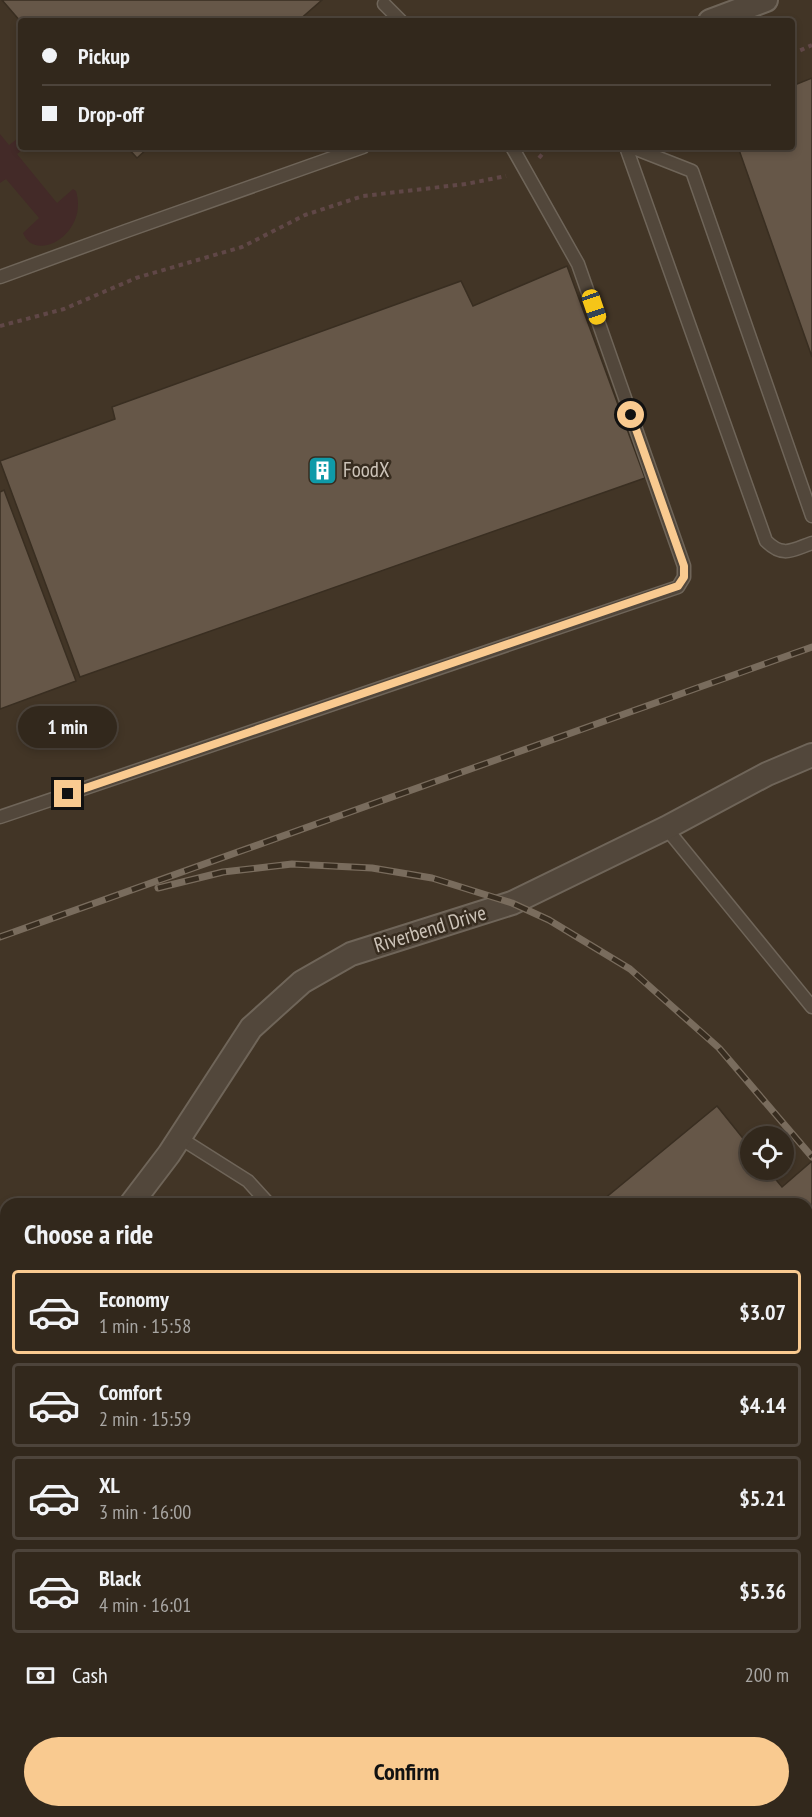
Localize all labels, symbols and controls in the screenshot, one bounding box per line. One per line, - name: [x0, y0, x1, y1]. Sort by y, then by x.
- text: Pickup: [78, 42, 130, 70]
- text: Drop-off: [78, 100, 144, 128]
- car: [580, 287, 608, 327]
- route start: [617, 401, 644, 428]
- building icon: FoodX: [306, 454, 338, 486]
- place label: FoodX: [343, 456, 390, 483]
- callout: 1 min: [19, 707, 118, 749]
- text: 1 min: [47, 714, 88, 740]
- route end: [54, 780, 81, 807]
- street label: Riverbend Drive: [370, 899, 489, 958]
- map controls: [740, 1126, 794, 1180]
- button: locate: [740, 1126, 794, 1180]
- text: Choose a ride: [24, 1217, 153, 1251]
- icon: car: [27, 1285, 81, 1339]
- text: Economy: [99, 1285, 169, 1313]
- text: $3.07: [739, 1298, 786, 1326]
- text: 1 min · 15:58: [99, 1313, 191, 1339]
- icon: car: [27, 1378, 81, 1432]
- text: Comfort: [99, 1378, 162, 1406]
- text: $4.14: [739, 1391, 786, 1419]
- text: 2 min · 15:59: [99, 1406, 191, 1432]
- icon: car: [27, 1471, 81, 1525]
- text: XL: [99, 1471, 120, 1499]
- text: $5.21: [739, 1484, 786, 1512]
- text: 3 min · 16:00: [99, 1499, 191, 1525]
- icon: car: [27, 1564, 81, 1618]
- text: Black: [99, 1564, 141, 1592]
- text: $5.36: [739, 1577, 786, 1605]
- text: 4 min · 16:01: [99, 1592, 191, 1618]
- icon: cash: [24, 1659, 57, 1692]
- text: Cash: [72, 1661, 108, 1689]
- text: 200 m: [745, 1662, 789, 1688]
- button: Confirm: [24, 1737, 789, 1806]

